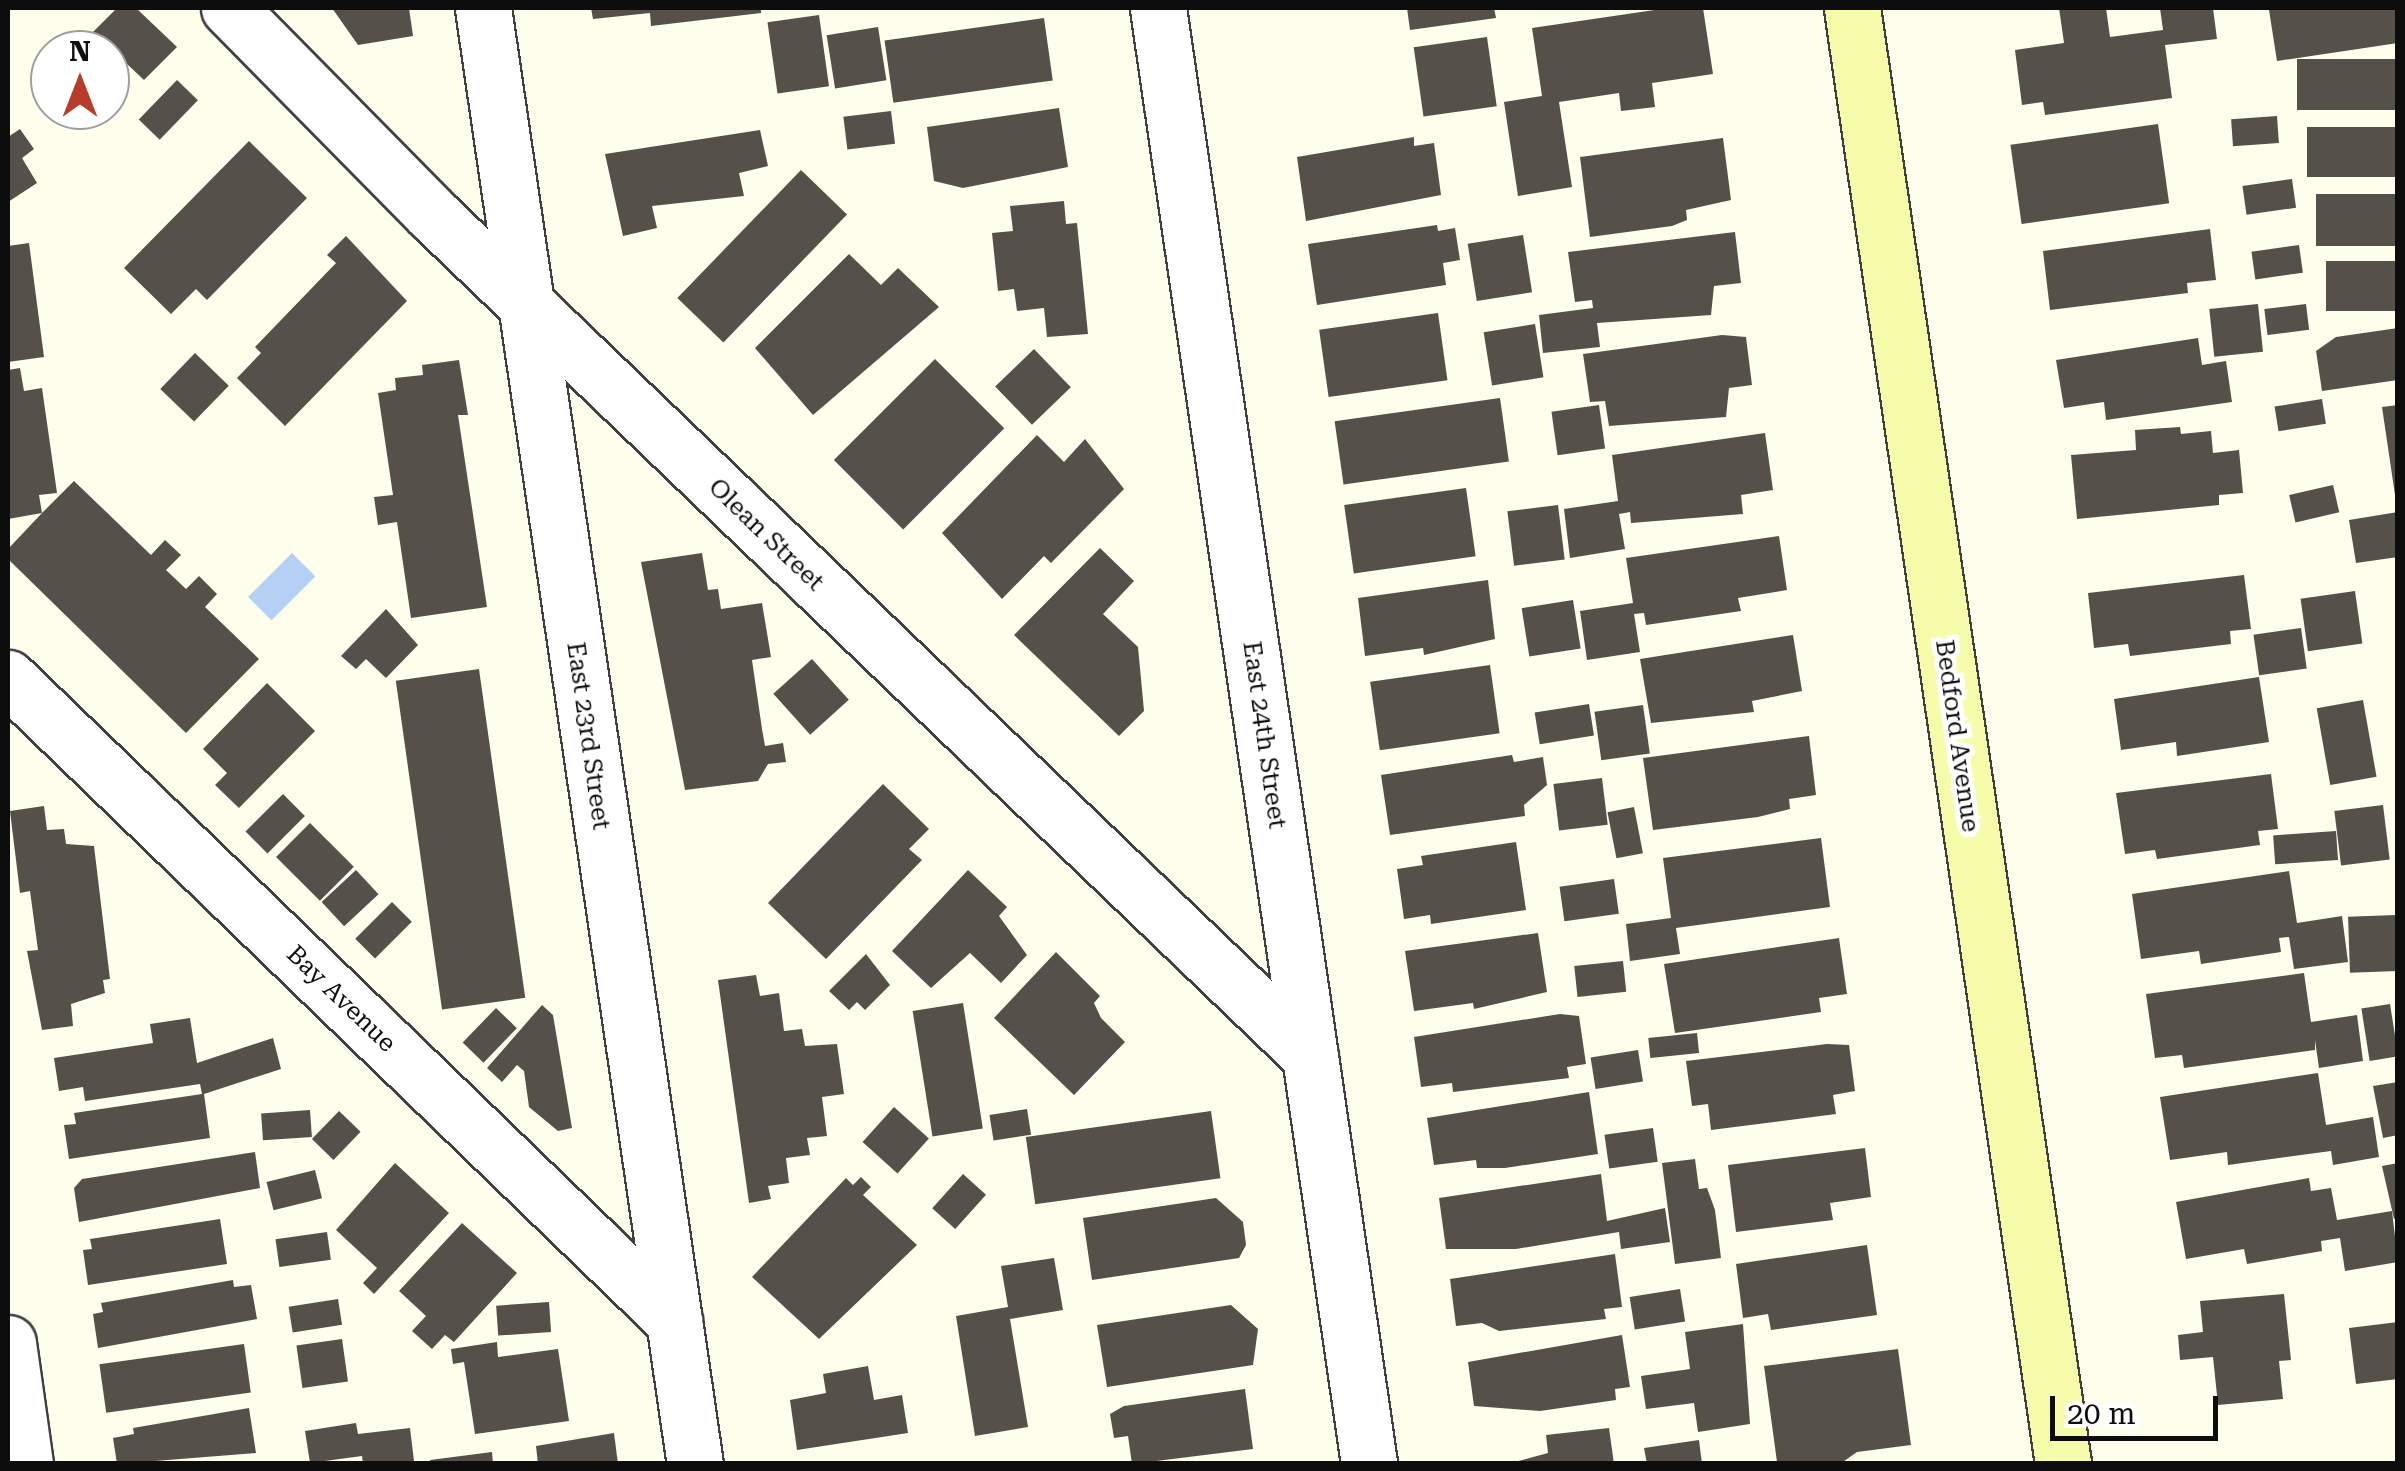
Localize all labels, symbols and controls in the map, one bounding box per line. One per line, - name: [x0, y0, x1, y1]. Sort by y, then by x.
- north arrow: [30, 30, 130, 130]
- text: N: [69, 35, 91, 68]
- street label: Olean Street: [702, 473, 830, 597]
- street label: Bedford Avenue: [1929, 638, 1985, 834]
- street label: East 24th Street: [1236, 639, 1292, 831]
- street label: East 23rd Street: [560, 640, 616, 832]
- street label: Bay Avenue: [280, 939, 402, 1059]
- scale bar: [2055, 1376, 2222, 1438]
- text: 20 m: [2067, 1396, 2136, 1431]

